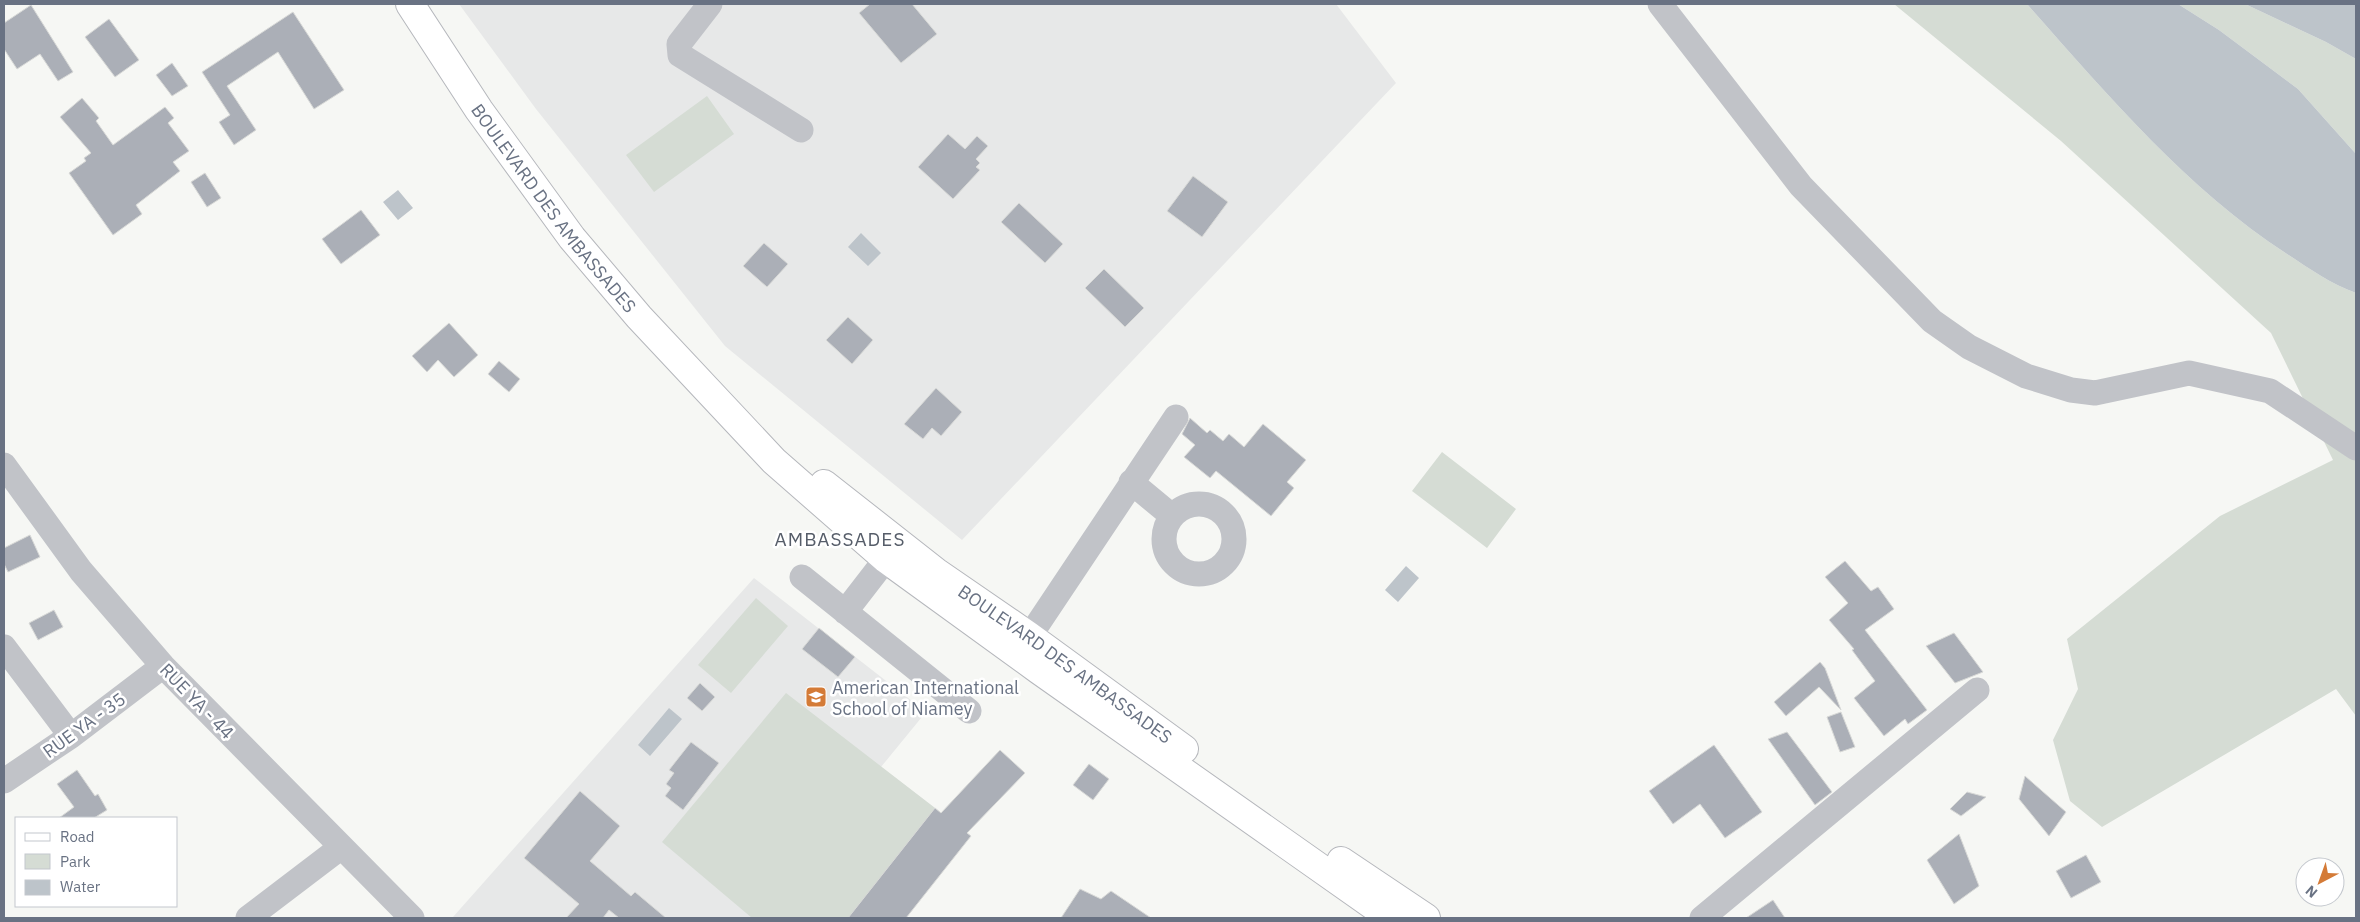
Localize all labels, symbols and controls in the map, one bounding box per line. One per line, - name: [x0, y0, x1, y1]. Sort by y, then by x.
- street label: BOULEVARD DES AMBASSADES: [467, 99, 642, 317]
- district label: AMBASSADES: [775, 527, 905, 551]
- street label: BOULEVARD DES AMBASSADES: [954, 579, 1177, 748]
- street label: RUE YA - 44: [155, 658, 239, 744]
- place label: American International School of Niamey: [832, 676, 1019, 720]
- school or university icon: American International School of Niamey: [804, 685, 828, 709]
- street label: RUE YA - 35: [38, 687, 130, 763]
- legend: [15, 817, 178, 907]
- text: Road: [60, 827, 95, 846]
- text: Park: [60, 852, 90, 871]
- north arrow: [2295, 857, 2345, 907]
- text: Water: [60, 877, 101, 896]
- text: N: [2302, 882, 2321, 902]

